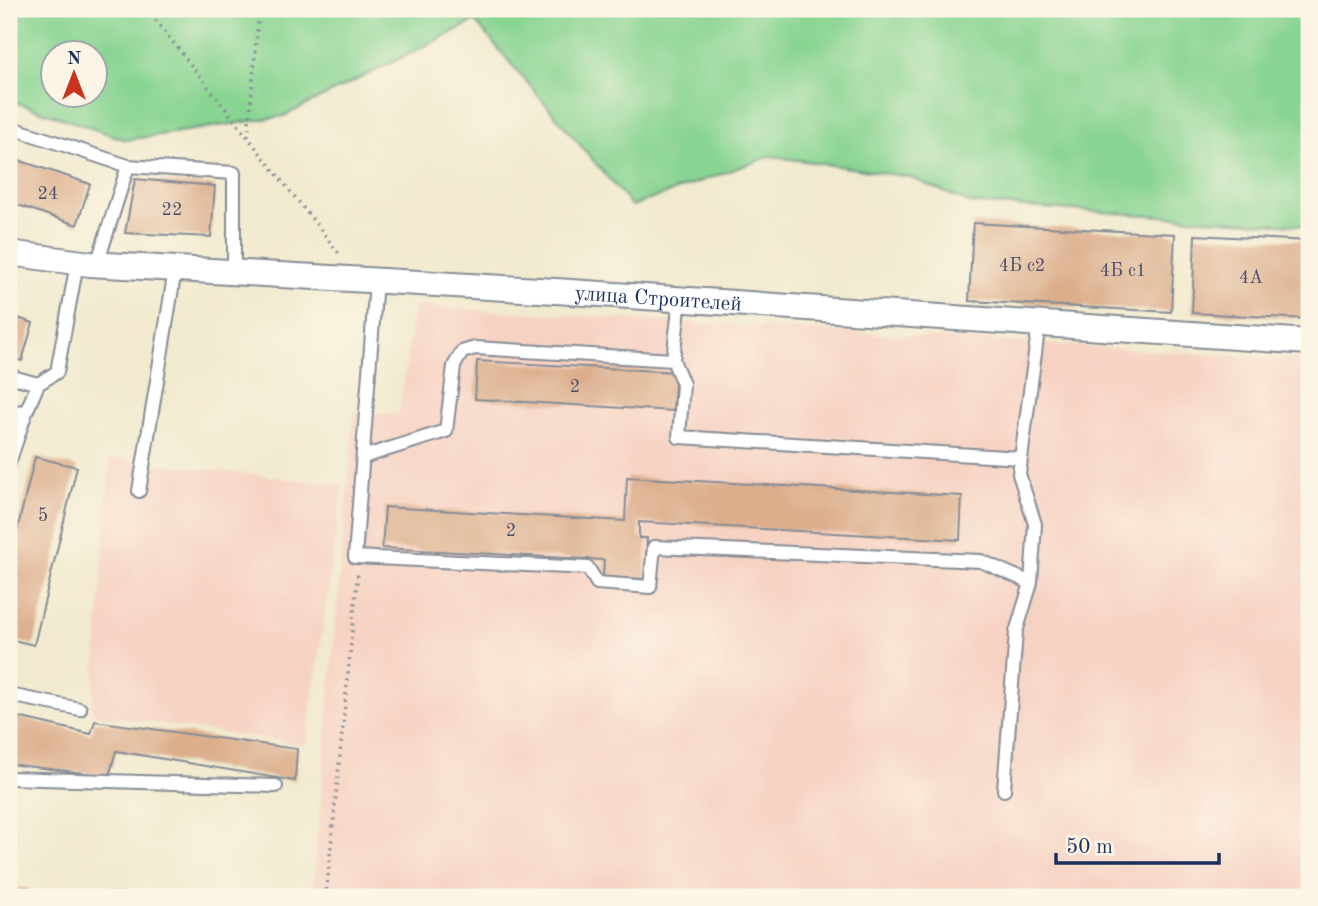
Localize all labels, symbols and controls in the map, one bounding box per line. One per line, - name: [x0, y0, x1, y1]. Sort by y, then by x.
- north arrow: [38, 38, 108, 108]
- text: N: [67, 50, 82, 69]
- house number: 24: [38, 185, 58, 203]
- house number: 22: [162, 201, 182, 219]
- house number: 4Б с2: [999, 257, 1045, 275]
- house number: 4Б с1: [1100, 262, 1146, 280]
- house number: 4А: [1239, 269, 1263, 287]
- street label: улица Строителей: [574, 283, 742, 316]
- house number: 2: [570, 378, 580, 396]
- house number: 5: [38, 507, 48, 525]
- house number: 2: [506, 522, 516, 540]
- scale bar: [1056, 822, 1218, 866]
- text: 50 m: [1066, 837, 1113, 858]

